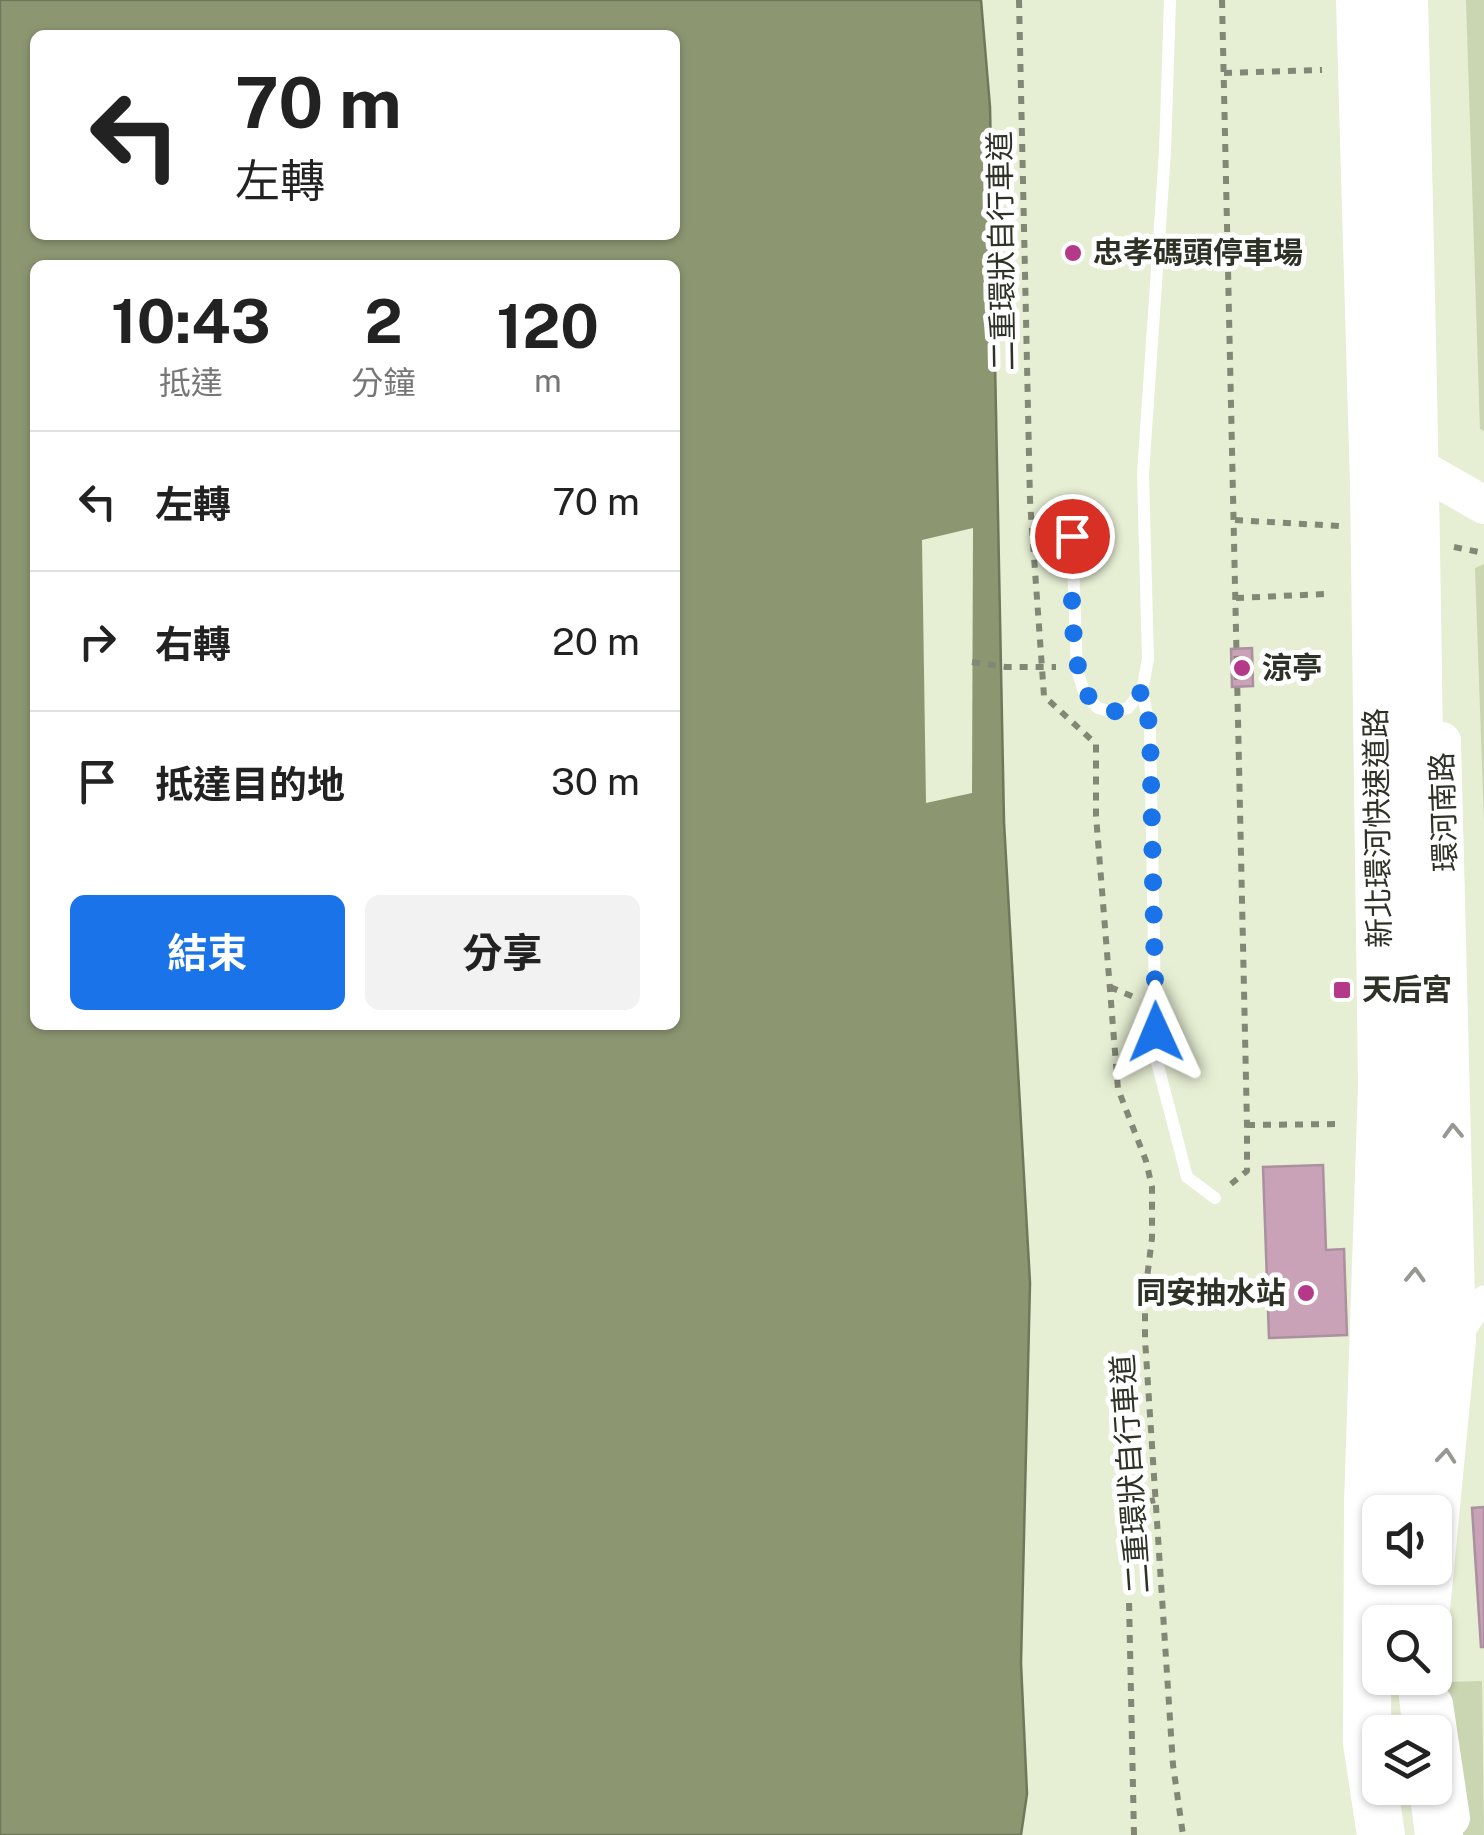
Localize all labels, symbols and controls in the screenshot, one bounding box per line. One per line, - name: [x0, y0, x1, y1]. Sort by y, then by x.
- text: 70 m: [235, 61, 402, 144]
- icon: left: [70, 70, 200, 200]
- street label: 二重環狀自行車道: [981, 131, 1021, 371]
- text: 左轉: [235, 154, 325, 207]
- place label: 忠孝碼頭停車場: [1093, 234, 1303, 270]
- marker: 忠孝碼頭停車場: [1062, 242, 1084, 264]
- text: 10:43: [111, 286, 271, 357]
- text: 2: [365, 286, 403, 357]
- text: 120: [497, 291, 599, 362]
- text: m: [534, 362, 562, 399]
- text: 抵達: [159, 364, 223, 401]
- text: 分鐘: [352, 364, 416, 401]
- icon: left: [70, 474, 125, 529]
- text: 70 m: [553, 479, 640, 524]
- text: 左轉: [155, 482, 231, 527]
- pin: [1030, 494, 1115, 579]
- icon: arrive: [1045, 509, 1100, 564]
- icon: right: [70, 614, 125, 669]
- text: 20 m: [552, 619, 640, 664]
- text: 右轉: [155, 622, 231, 667]
- place label: 涼亭: [1262, 649, 1322, 685]
- marker: 涼亭: [1231, 657, 1253, 679]
- street label: 新北環河快速道路: [1357, 708, 1397, 948]
- street label: 環河南路: [1423, 751, 1463, 873]
- icon: arrive: [70, 754, 125, 809]
- text: 30 m: [551, 759, 640, 804]
- text: 抵達目的地: [155, 762, 345, 807]
- button: 結束: [70, 895, 345, 1010]
- button: 分享: [365, 895, 640, 1010]
- place label: 天后宮: [1362, 971, 1452, 1007]
- marker: 天后宮: [1331, 979, 1353, 1001]
- position arrow: [1104, 980, 1208, 1084]
- one-way arrow: [1443, 1123, 1464, 1139]
- one-way arrow: [1405, 1267, 1426, 1283]
- place label: 同安抽水站: [1136, 1274, 1286, 1310]
- marker: 同安抽水站: [1295, 1282, 1317, 1304]
- street label: 二重環狀自行車道: [1104, 1353, 1156, 1595]
- one-way arrow: [1434, 1447, 1456, 1463]
- map controls: [1362, 1495, 1452, 1805]
- button: sound: [1362, 1495, 1452, 1585]
- button: search: [1362, 1605, 1452, 1695]
- button: layers: [1362, 1715, 1452, 1805]

